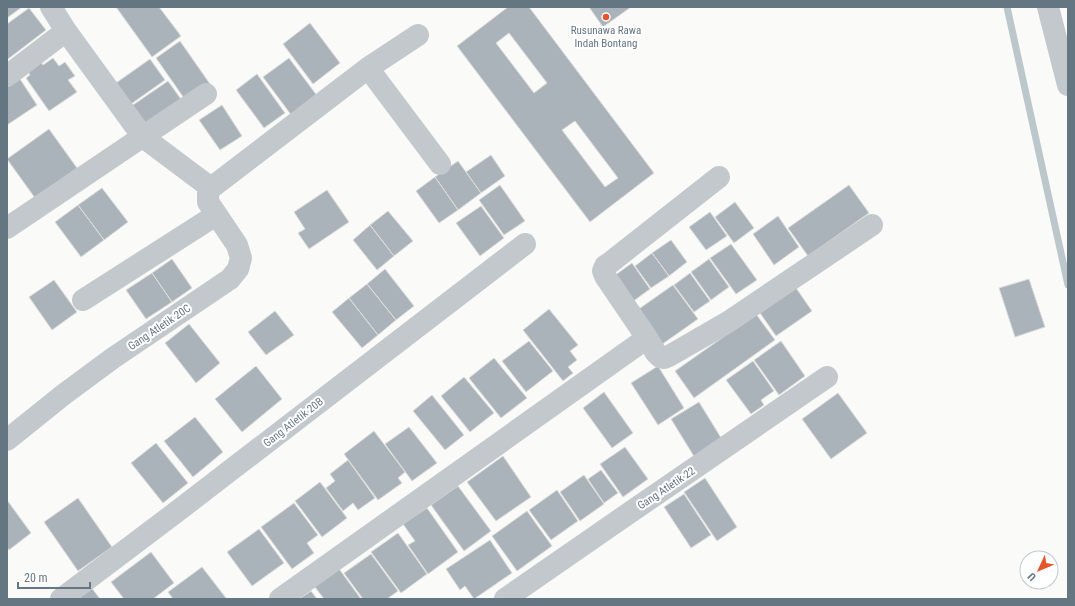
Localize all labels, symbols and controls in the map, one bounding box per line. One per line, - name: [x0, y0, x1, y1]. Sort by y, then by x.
- marker: Rusunawa Rawa Indah Bontang: [601, 12, 611, 22]
- place label: Rusunawa Rawa Indah Bontang: [571, 24, 641, 50]
- street label: Gang Atletik 20C: [126, 302, 193, 353]
- street label: Gang Atletik 20B: [261, 395, 326, 450]
- street label: Gang Atletik 22: [635, 464, 697, 512]
- north arrow: [1019, 550, 1059, 590]
- scale bar: [18, 564, 90, 590]
- text: U: [1025, 570, 1039, 583]
- text: 20 m: [24, 571, 48, 585]

